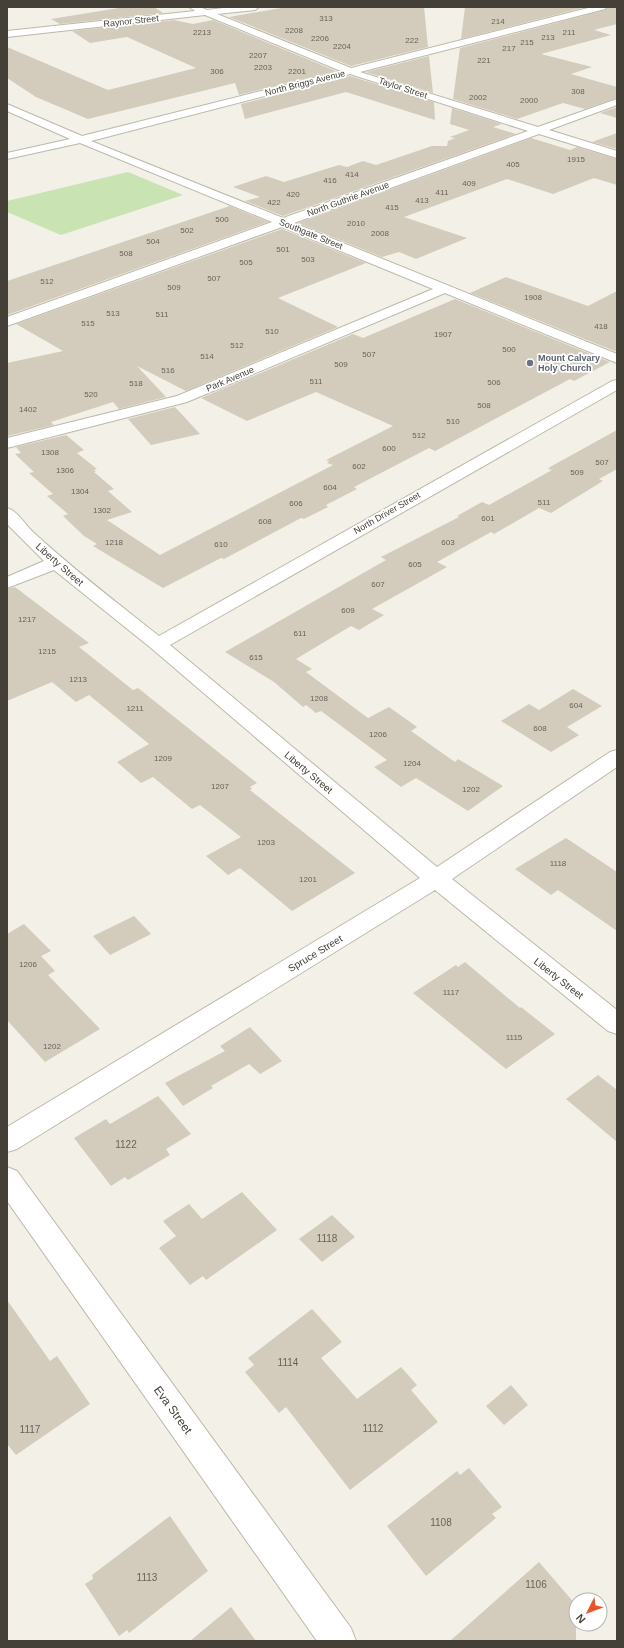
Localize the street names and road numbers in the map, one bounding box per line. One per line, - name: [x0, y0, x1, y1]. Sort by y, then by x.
- street label: Raynor Street: [103, 13, 160, 29]
- street label: North Briggs Avenue: [264, 68, 346, 98]
- street label: Taylor Street: [377, 75, 429, 101]
- street label: North Guthrie Avenue: [306, 180, 390, 218]
- street label: Southgate Street: [278, 217, 345, 251]
- street label: Park Avenue: [205, 364, 255, 394]
- street label: North Driver Street: [352, 490, 422, 536]
- street label: Liberty Street: [34, 541, 86, 588]
- street label: Liberty Street: [282, 749, 335, 796]
- street label: Spruce Street: [286, 933, 344, 974]
- street label: Liberty Street: [532, 956, 586, 1001]
- street label: Eva Street: [151, 1383, 196, 1437]

